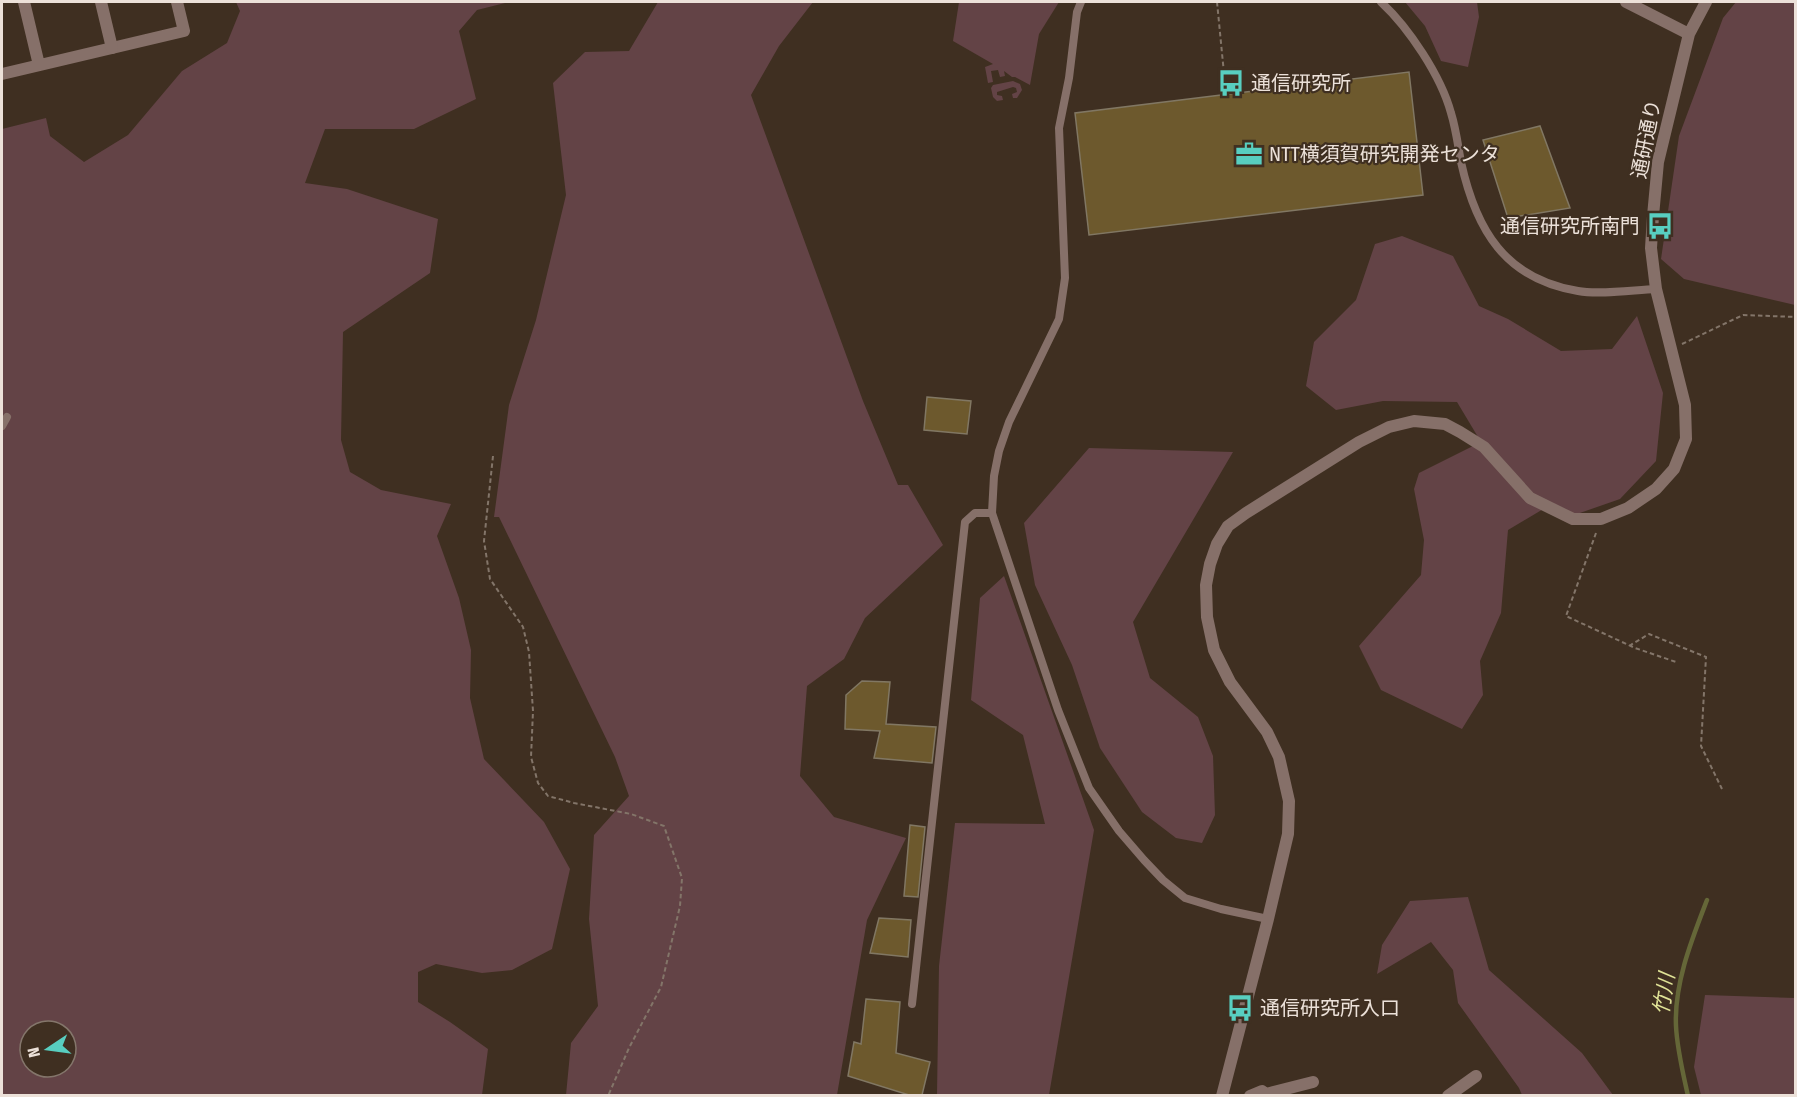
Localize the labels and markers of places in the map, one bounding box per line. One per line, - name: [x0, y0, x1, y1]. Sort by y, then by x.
- bus stop icon: 通信研究所: [1216, 68, 1246, 98]
- place label: 通信研究所: [1251, 71, 1351, 95]
- office icon: NTT横須賀研究開発センタ: [1234, 139, 1264, 169]
- place label: NTT横須賀研究開発センタ: [1269, 142, 1500, 166]
- bus stop icon: 通信研究所南門: [1645, 211, 1675, 241]
- place label: 通信研究所南門: [1500, 214, 1640, 238]
- bus stop icon: 通信研究所入口: [1225, 993, 1255, 1023]
- place label: 通信研究所入口: [1260, 996, 1400, 1020]

